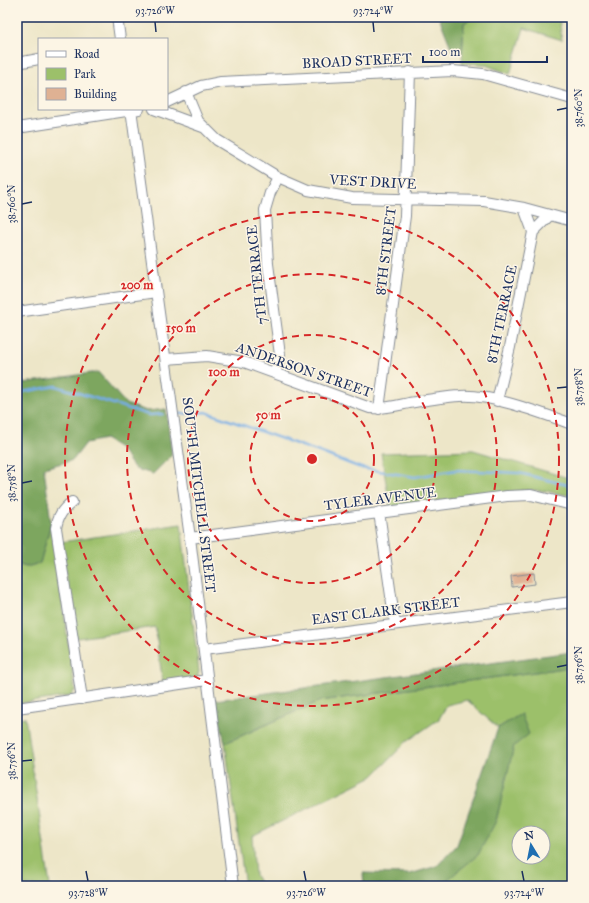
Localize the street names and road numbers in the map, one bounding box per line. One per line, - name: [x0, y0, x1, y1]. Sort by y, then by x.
- street label: BROAD STREET: [302, 50, 413, 72]
- street label: VEST DRIVE: [328, 171, 417, 193]
- street label: 8TH STREET: [372, 205, 400, 296]
- street label: 7TH TERRACE: [243, 224, 271, 326]
- street label: 8TH TERRACE: [483, 263, 521, 365]
- street label: ANDERSON STREET: [233, 338, 375, 401]
- street label: SOUTH MITCHELL STREET: [179, 396, 219, 594]
- street label: TYLER AVENUE: [323, 484, 437, 514]
- street label: EAST CLARK STREET: [311, 593, 462, 629]

